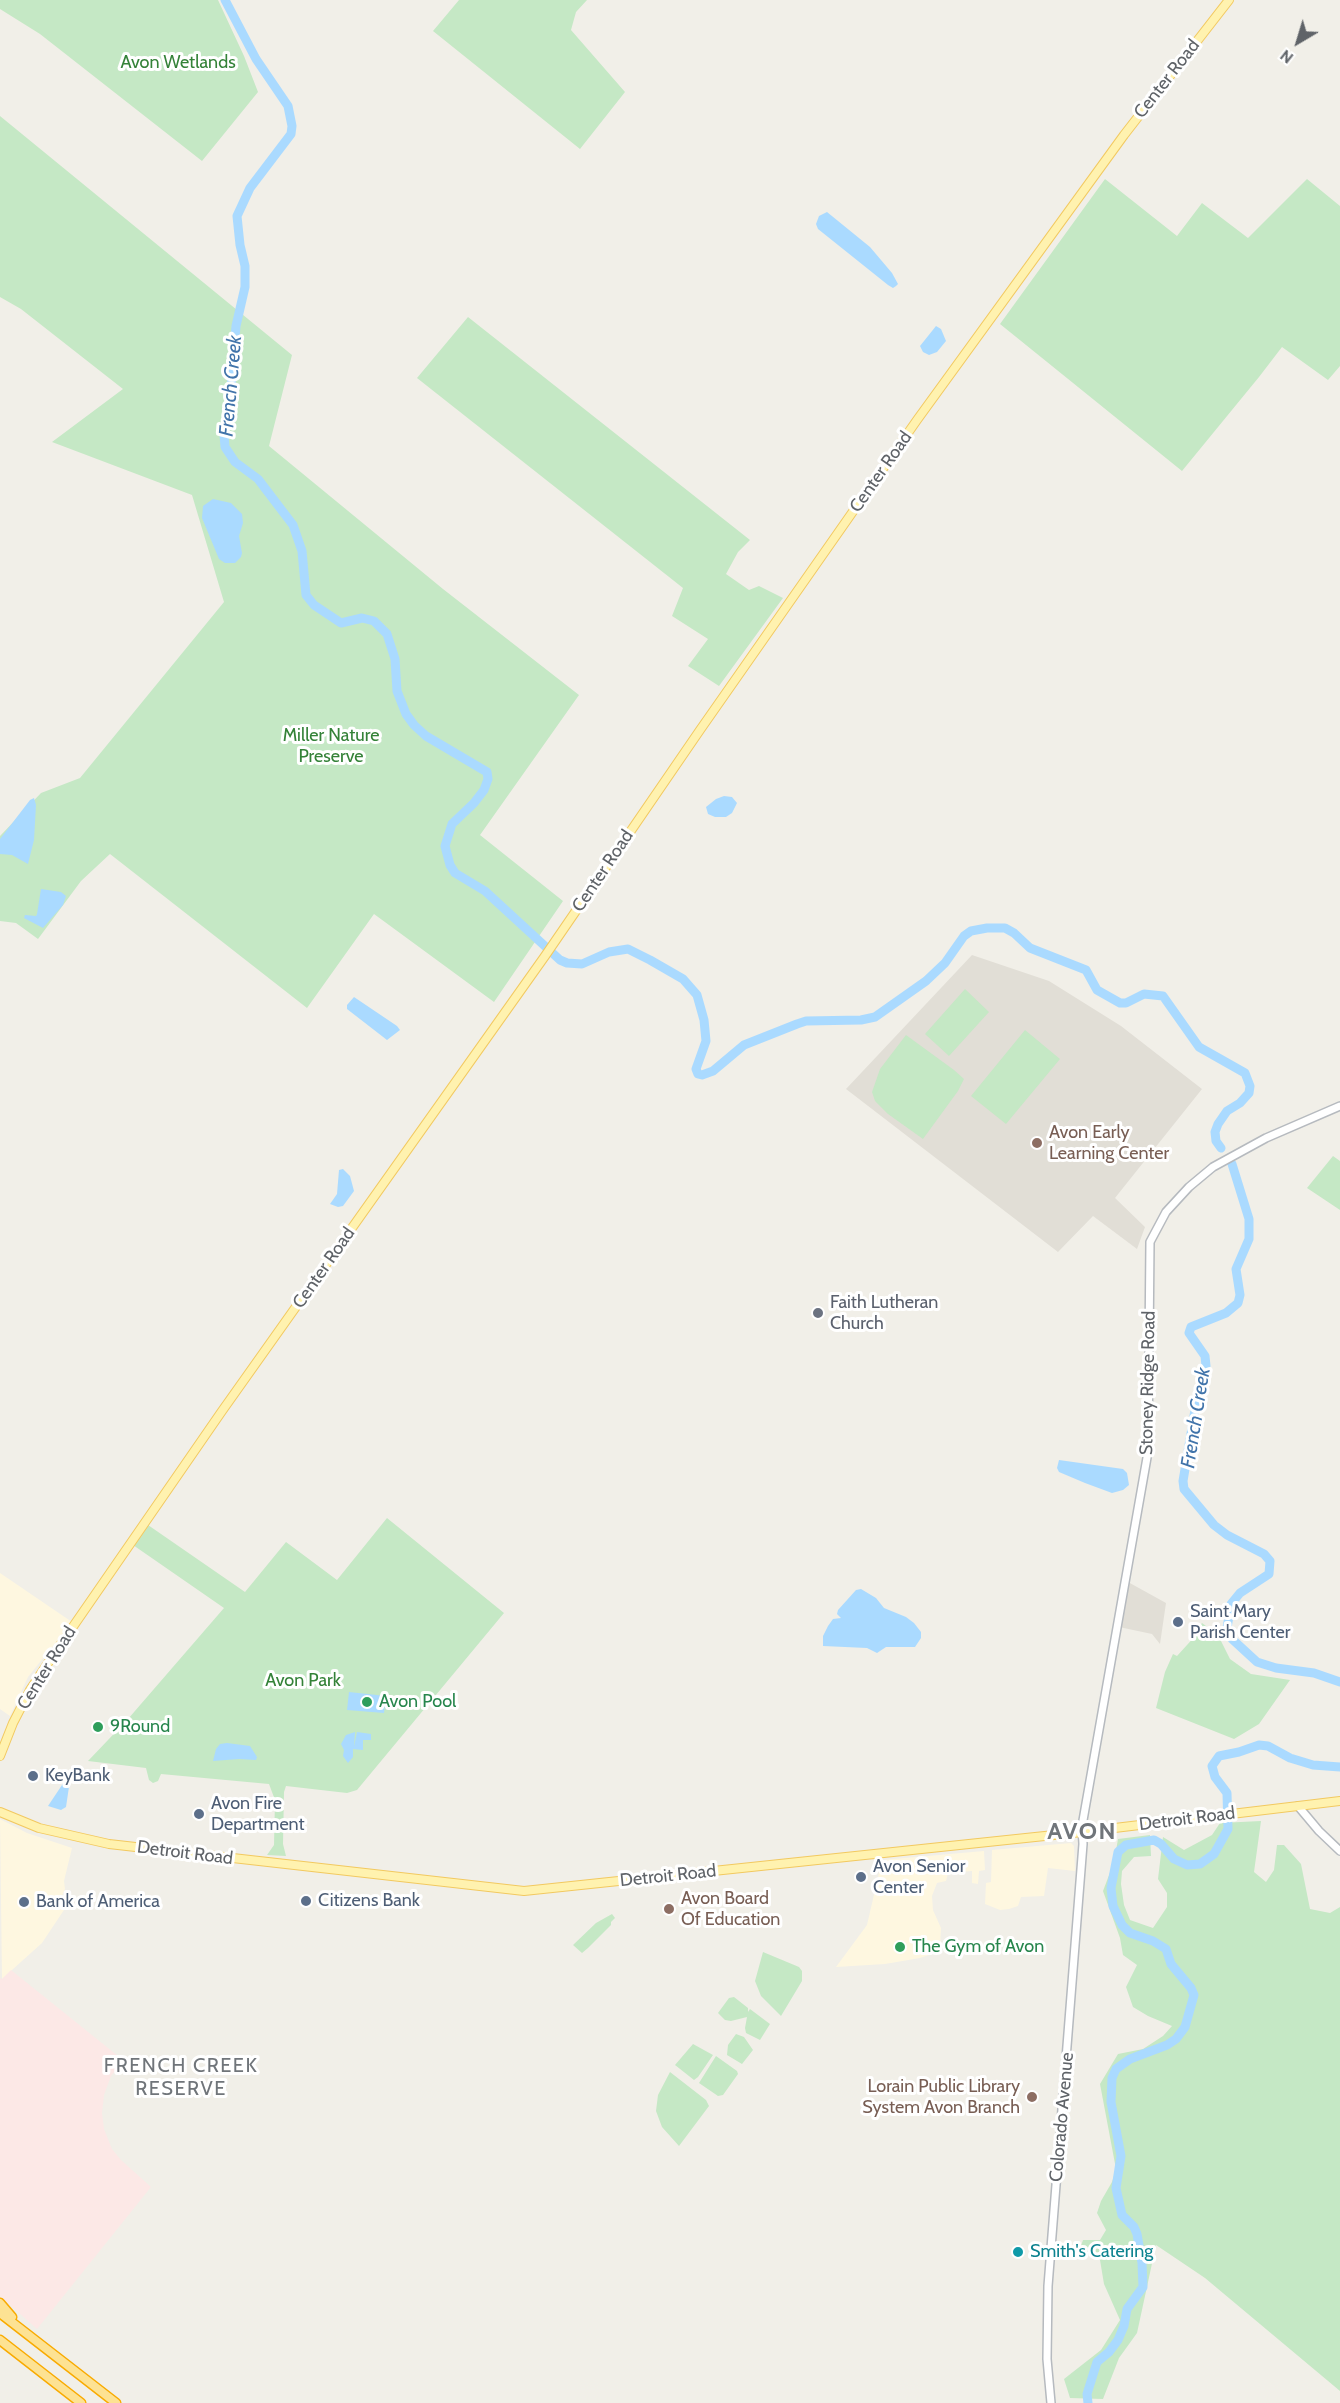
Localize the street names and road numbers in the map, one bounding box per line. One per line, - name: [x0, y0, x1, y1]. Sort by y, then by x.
- street label: Center Road: [1130, 35, 1204, 123]
- street label: Center Road: [845, 427, 917, 517]
- street label: Center Road: [568, 826, 638, 916]
- street label: Center Road: [288, 1223, 360, 1313]
- street label: Stoney Ridge Road: [1136, 1311, 1160, 1455]
- street label: Center Road: [13, 1622, 81, 1714]
- street label: Detroit Road: [1138, 1802, 1236, 1836]
- street label: Detroit Road: [136, 1836, 234, 1870]
- street label: Detroit Road: [619, 1860, 717, 1892]
- street label: Colorado Avenue: [1046, 2051, 1078, 2183]

